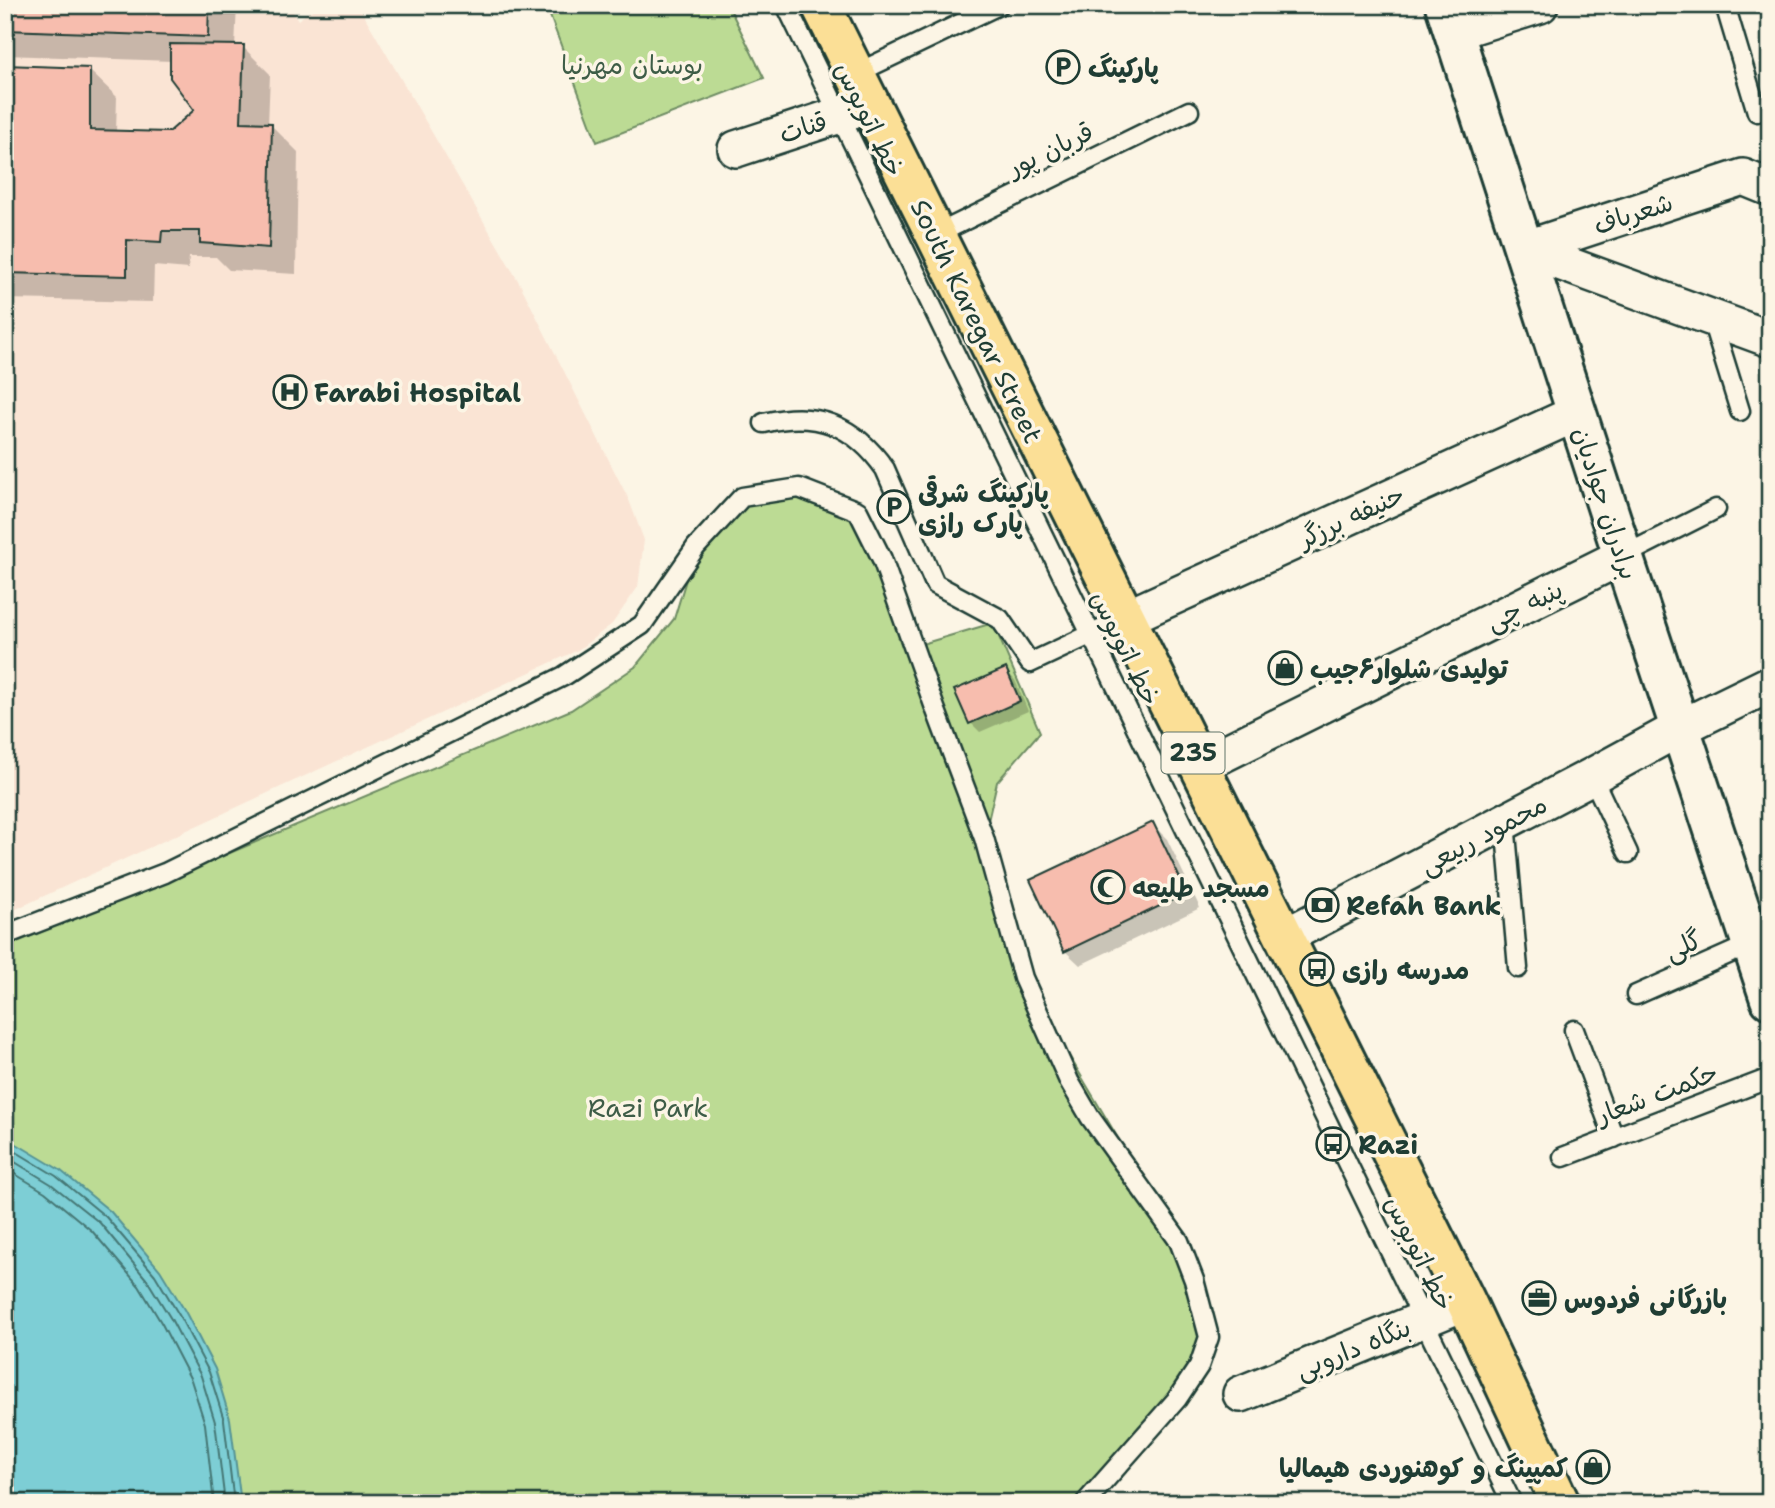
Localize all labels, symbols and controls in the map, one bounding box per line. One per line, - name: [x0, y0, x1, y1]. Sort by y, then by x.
- park label: بوستان مهرنیا: [561, 47, 703, 82]
- parking icon: پارکینگ: [1044, 48, 1082, 86]
- place label: پارکینگ: [1088, 50, 1159, 85]
- street label: خط اتوبوس: [827, 56, 913, 182]
- street label: قنات: [775, 103, 831, 151]
- street label: قربان پور: [999, 113, 1099, 186]
- street label: شعرباف: [1589, 184, 1677, 242]
- street label: South Karegar Street: [903, 193, 1051, 449]
- hospital icon: Farabi Hospital: [271, 373, 309, 411]
- place label: Farabi Hospital: [314, 375, 521, 410]
- street label: برادران جوادیان: [1565, 422, 1647, 584]
- place label: پارکینگ شرقی پارک رازی: [918, 475, 1049, 540]
- street label: حنیفه برزگر: [1290, 476, 1410, 557]
- parking icon: پارکینگ شرقی پارک رازی: [875, 488, 913, 526]
- street label: پنبه چی: [1480, 571, 1568, 639]
- street label: خط اتوبوس: [1083, 585, 1169, 711]
- shop icon: تولیدی شلوار۶جیب: [1266, 649, 1304, 687]
- place label: تولیدی شلوار۶جیب: [1310, 651, 1509, 686]
- road number: 235: [1162, 732, 1224, 774]
- street label: محمود ربیعی: [1413, 786, 1553, 882]
- mosque icon: مسجد طلیعه: [1089, 868, 1127, 906]
- place label: مسجد طلیعه: [1132, 870, 1270, 905]
- bank icon: Refah Bank: [1303, 886, 1341, 924]
- place label: Refah Bank: [1346, 888, 1501, 923]
- street label: گلی: [1659, 921, 1707, 969]
- bus stop icon: مدرسه رازی: [1298, 950, 1336, 988]
- place label: مدرسه رازی: [1342, 952, 1469, 987]
- street label: حکمت شعار: [1589, 1054, 1723, 1133]
- park label: Razi Park: [588, 1090, 708, 1125]
- bus stop icon: Razi: [1314, 1125, 1352, 1163]
- place label: Razi: [1358, 1127, 1418, 1162]
- street label: خط اتوبوس: [1377, 1190, 1463, 1316]
- office icon: بازرگانی فردوس: [1520, 1279, 1558, 1317]
- place label: بازرگانی فردوس: [1564, 1281, 1727, 1316]
- street label: بنگاه داروبی: [1290, 1309, 1416, 1387]
- shop icon: کمپینگ و کوهنوردی هیمالیا: [1574, 1448, 1612, 1486]
- place label: کمپینگ و کوهنوردی هیمالیا: [1279, 1450, 1568, 1485]

